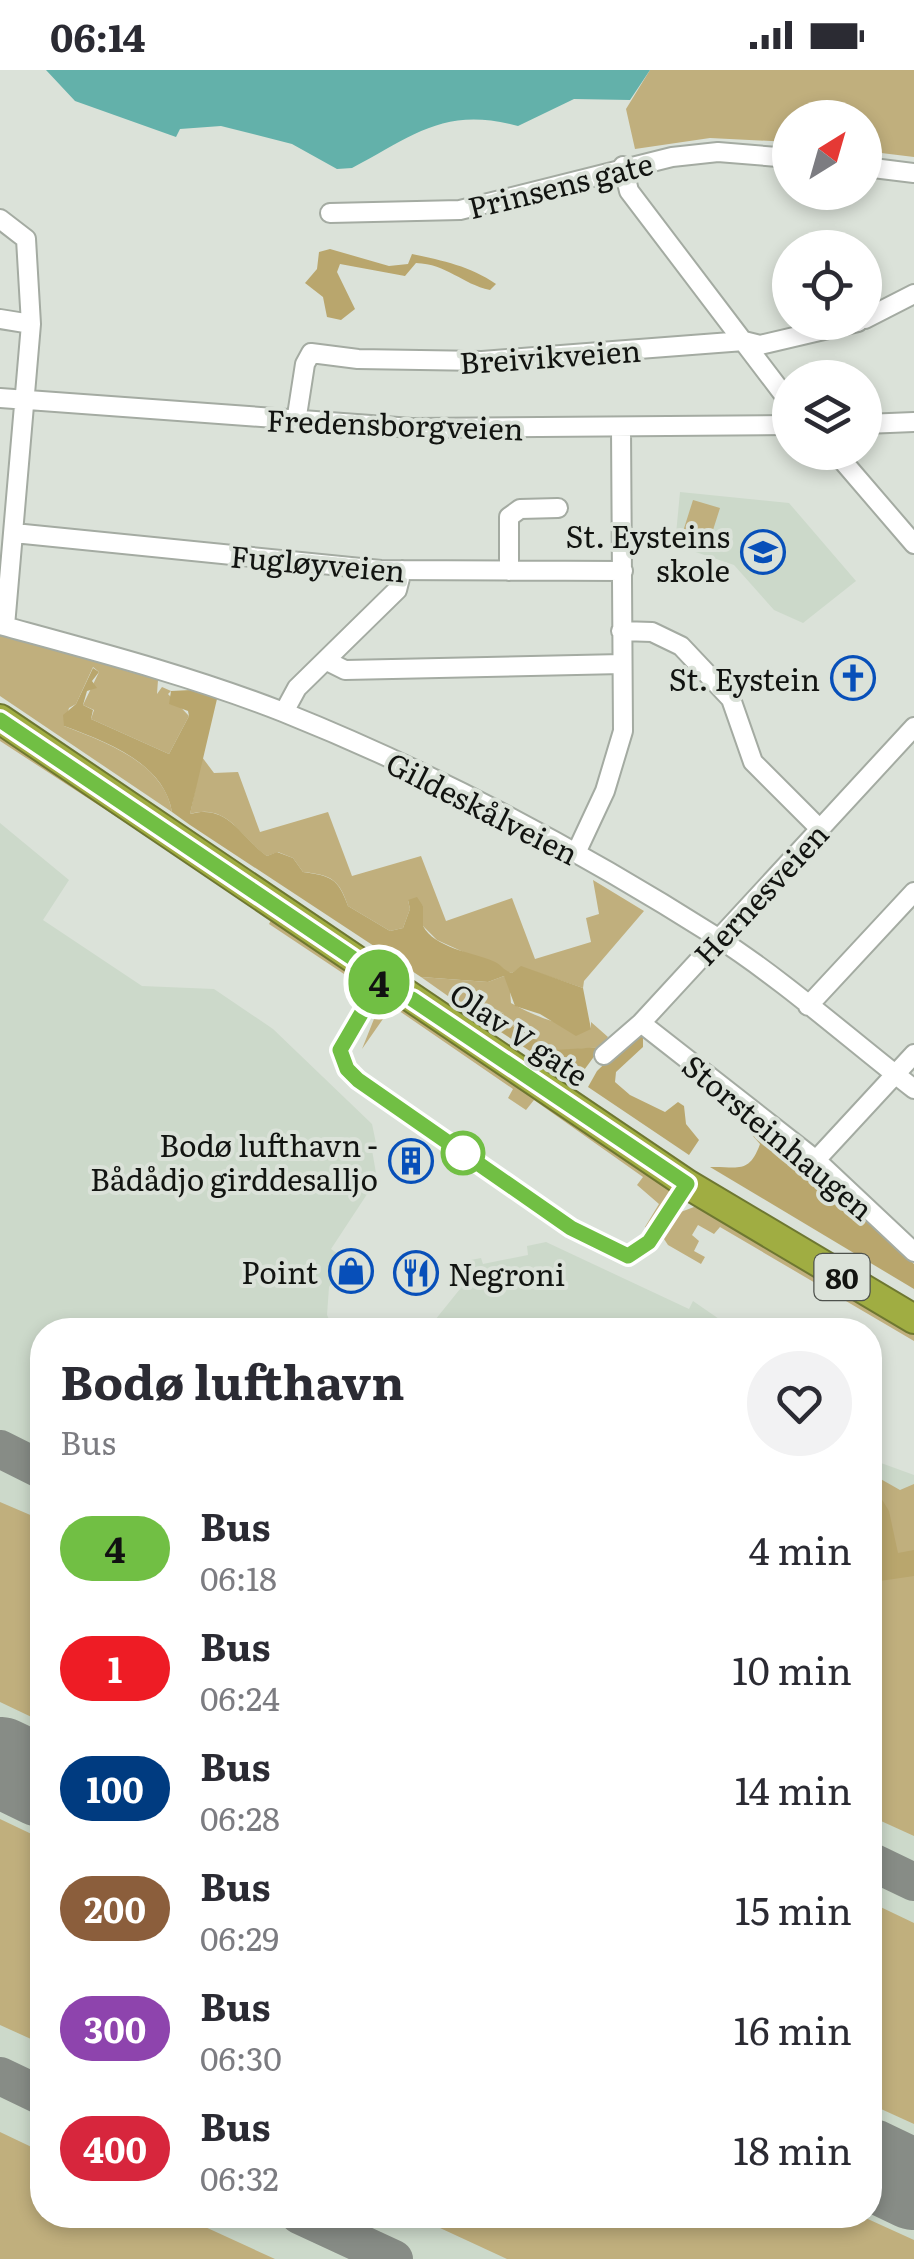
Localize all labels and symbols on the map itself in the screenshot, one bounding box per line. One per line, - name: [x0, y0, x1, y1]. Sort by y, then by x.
- north arrow: [772, 100, 882, 210]
- street label: Prinsens gate: [463, 140, 657, 228]
- street label: Breivikveien: [458, 327, 642, 383]
- street label: Fredensborgveien: [266, 397, 524, 449]
- place label: St. Eysteins skole: [565, 513, 730, 591]
- school or university icon: St. Eysteins skole: [740, 529, 786, 575]
- street label: Fugløyveien: [229, 532, 407, 592]
- church icon: St. Eystein: [830, 655, 876, 701]
- place label: St. Eystein: [669, 656, 820, 700]
- street label: Gildeskålveien: [379, 740, 587, 874]
- street label: Hernesveien: [682, 812, 838, 974]
- line badge: 4: [346, 950, 412, 1014]
- street label: Olav V gate: [442, 970, 598, 1096]
- street label: Storsteinhaugen: [674, 1043, 884, 1229]
- place label: Bodø lufthavn - Bådådjo girddesalljo: [90, 1122, 378, 1200]
- unlabelled marker: [442, 1132, 484, 1174]
- building icon: Bodø lufthavn - Bådådjo girddesalljo: [388, 1138, 434, 1184]
- shop icon: Point: [328, 1248, 374, 1294]
- place label: Point: [241, 1249, 318, 1293]
- restaurant icon: Negroni: [393, 1250, 439, 1296]
- place label: Negroni: [448, 1251, 565, 1295]
- road number: 80: [814, 1254, 870, 1300]

